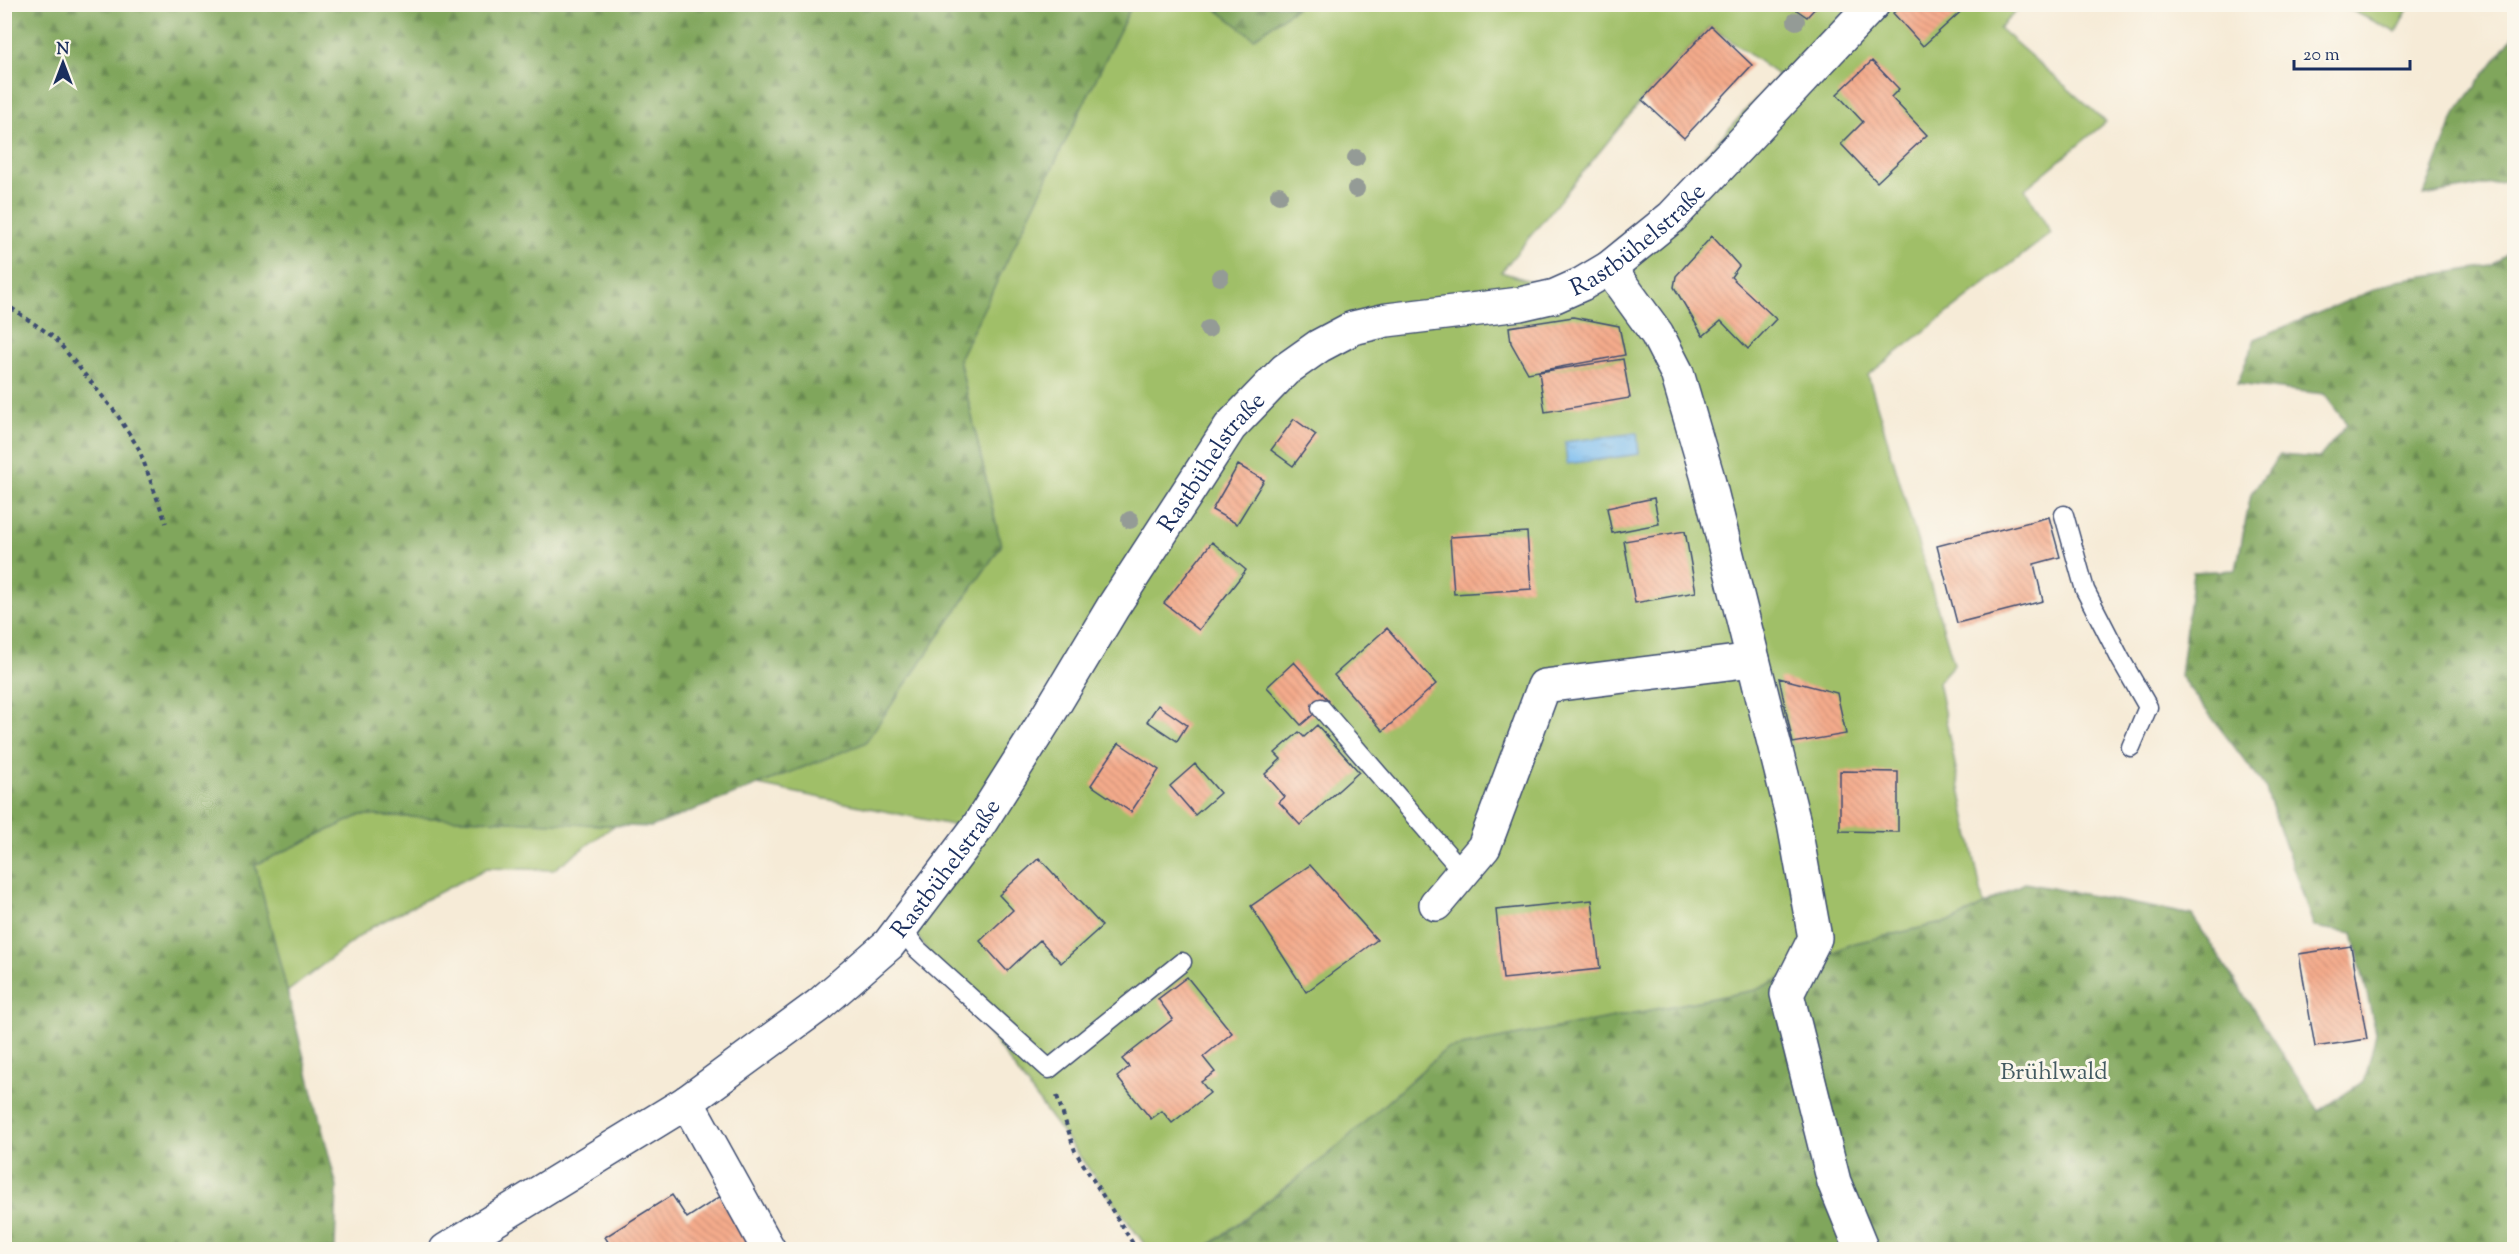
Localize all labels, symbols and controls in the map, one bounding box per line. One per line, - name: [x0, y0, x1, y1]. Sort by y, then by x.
- north arrow: [33, 33, 93, 93]
- scale bar: [2294, 33, 2410, 71]
- text: N: [57, 39, 70, 62]
- text: 20 m: [2303, 43, 2340, 69]
- street label: Rastbühelstraße: [1565, 176, 1714, 306]
- street label: Rastbühelstraße: [1151, 385, 1274, 540]
- street label: Rastbühelstraße: [884, 793, 1010, 946]
- park label: Brühlwald: [2000, 1056, 2108, 1090]

